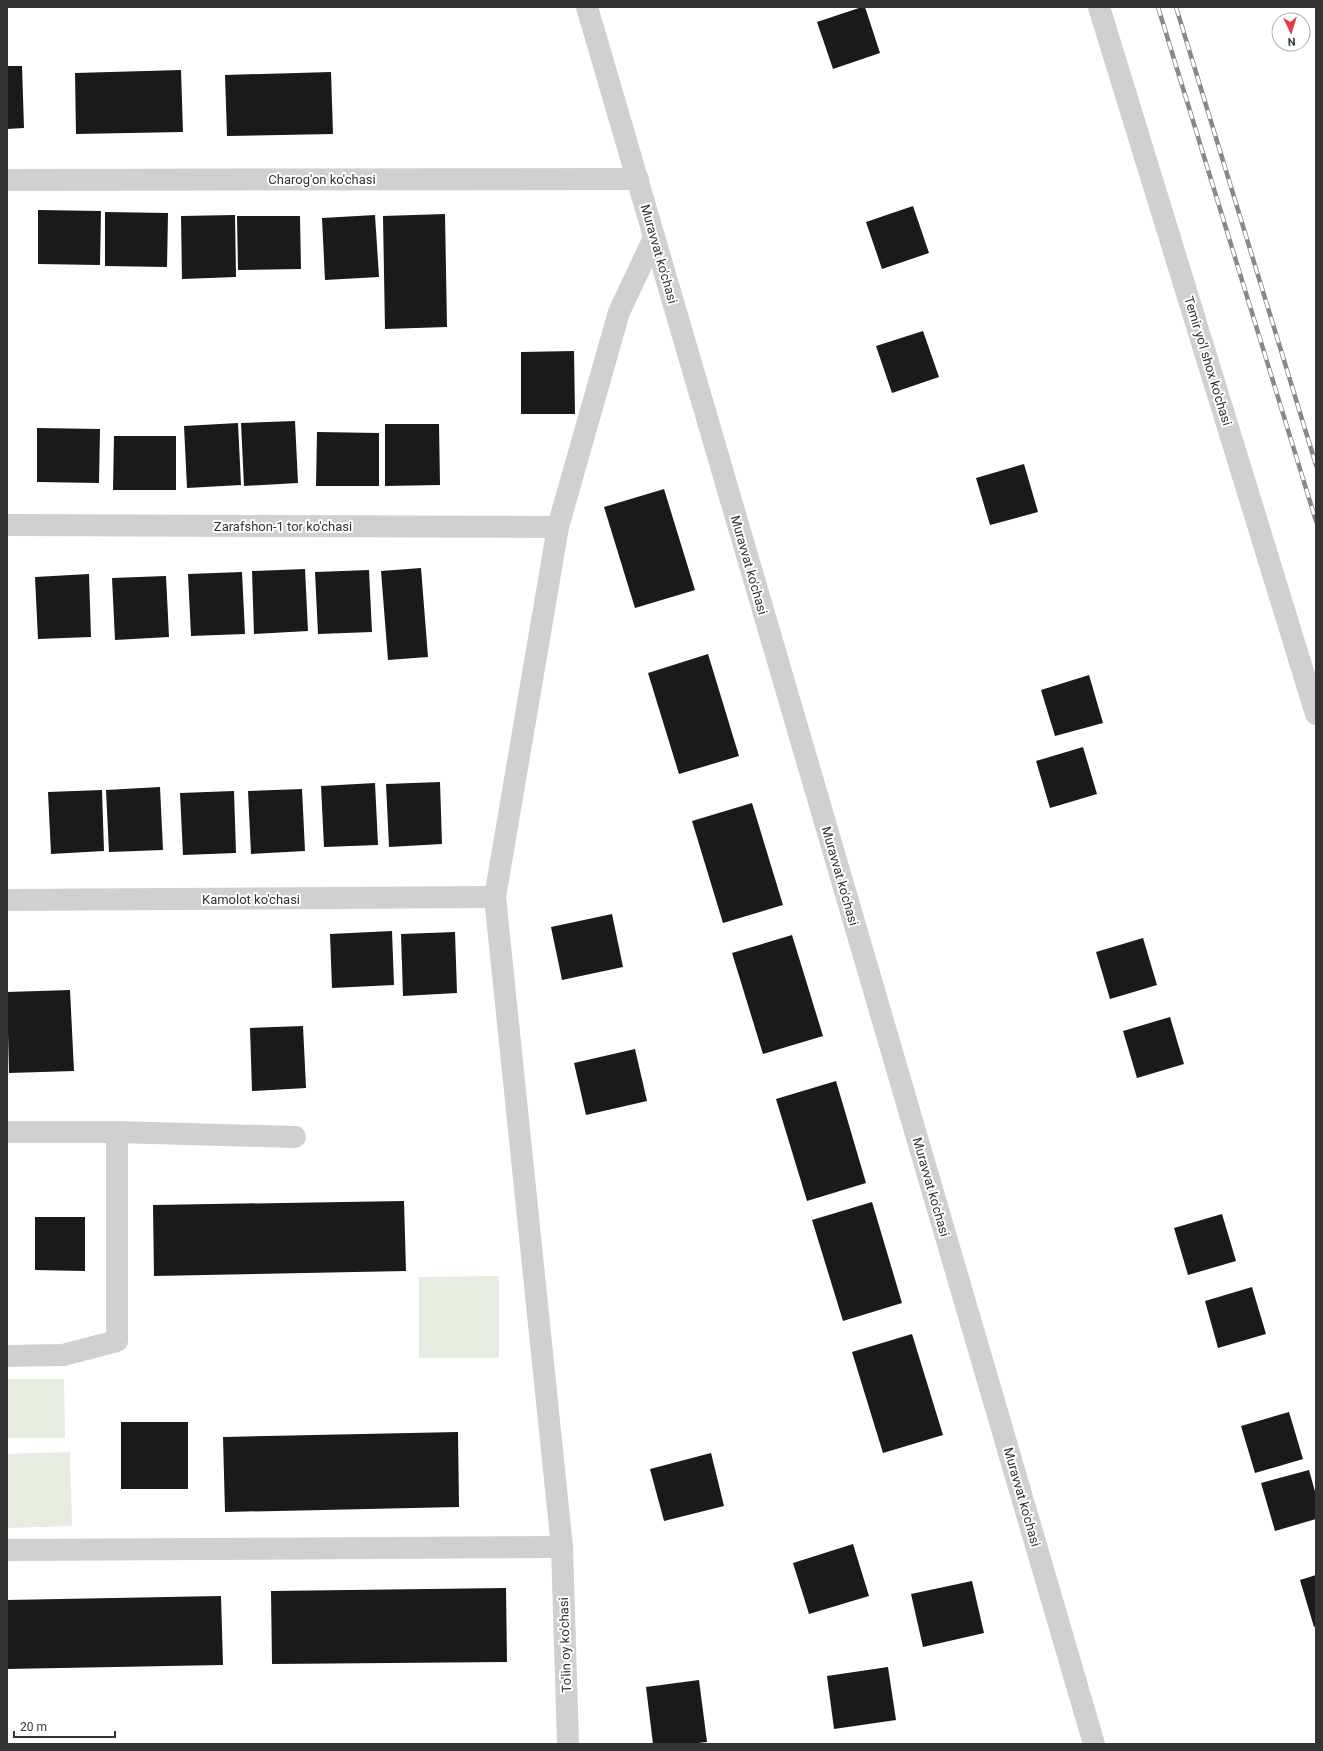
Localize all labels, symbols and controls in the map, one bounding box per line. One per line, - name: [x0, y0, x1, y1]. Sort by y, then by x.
- north arrow: [1271, 12, 1311, 52]
- text: N: [1287, 35, 1296, 48]
- street label: Charog'on ko'chasi: [268, 172, 376, 187]
- street label: Muravvat ko'chasi: [638, 203, 680, 305]
- street label: Temir yo'l shox ko'chasi: [1181, 295, 1235, 427]
- street label: Muravvat ko'chasi: [728, 514, 770, 616]
- street label: Zarafshon-1 tor ko'chasi: [214, 519, 352, 534]
- street label: Muravvat ko'chasi: [819, 825, 861, 927]
- street label: Kamolot ko'chasi: [202, 892, 300, 907]
- street label: Muravvat ko'chasi: [910, 1136, 952, 1238]
- street label: Muravvat ko'chasi: [1001, 1446, 1043, 1548]
- street label: To'lin oy ko'chasi: [556, 1597, 574, 1693]
- scale bar: [14, 1713, 115, 1739]
- text: 20 m: [20, 1720, 47, 1734]

